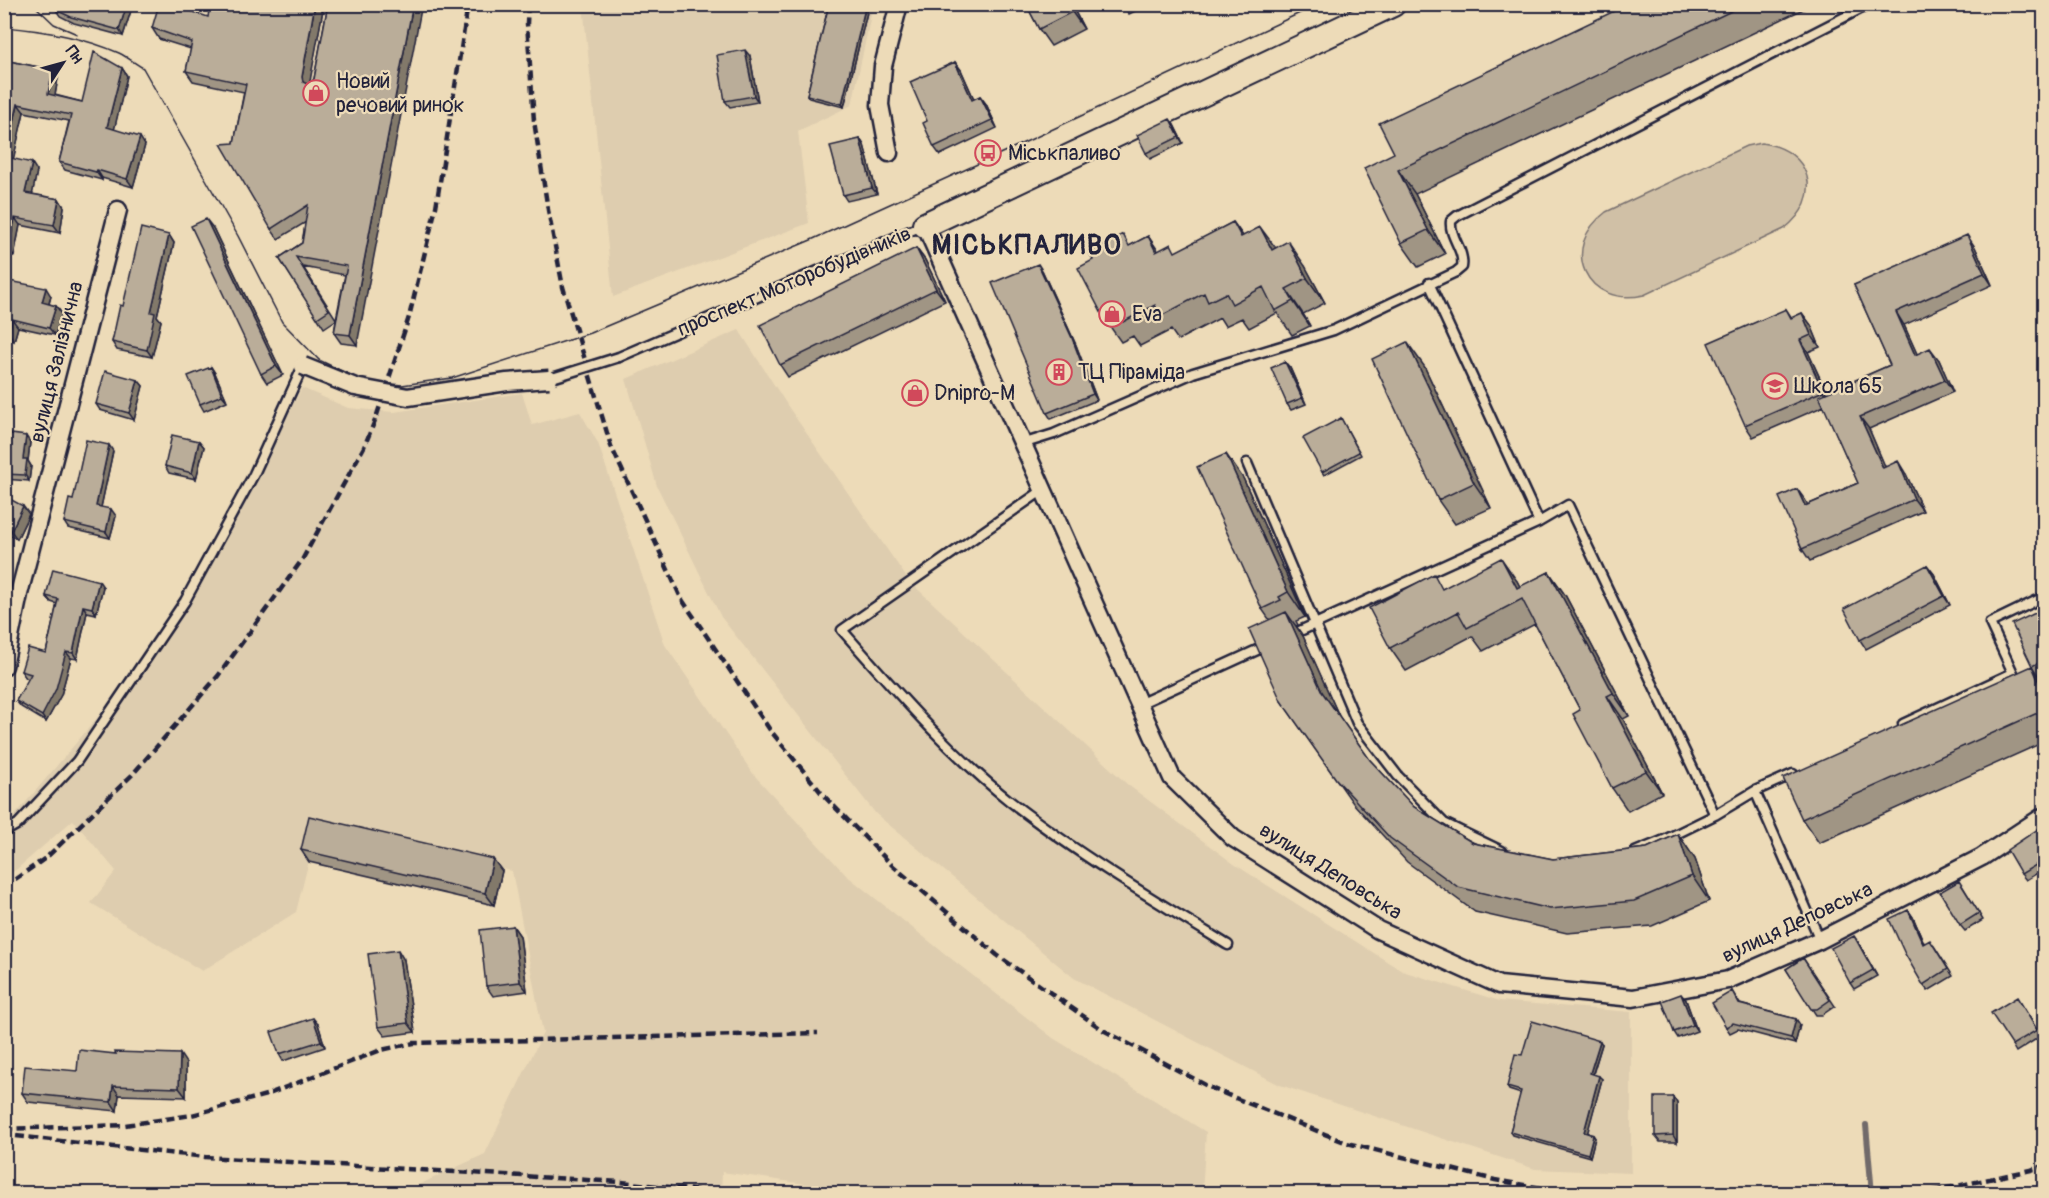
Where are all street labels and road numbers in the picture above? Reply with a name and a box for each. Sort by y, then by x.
street label: проспект Моторобудівників [673,220,915,343]
street label: вулиця Залізнична [23,279,90,446]
street label: вулиця Деповська [1254,817,1407,926]
street label: вулиця Деповська [1717,876,1877,969]

